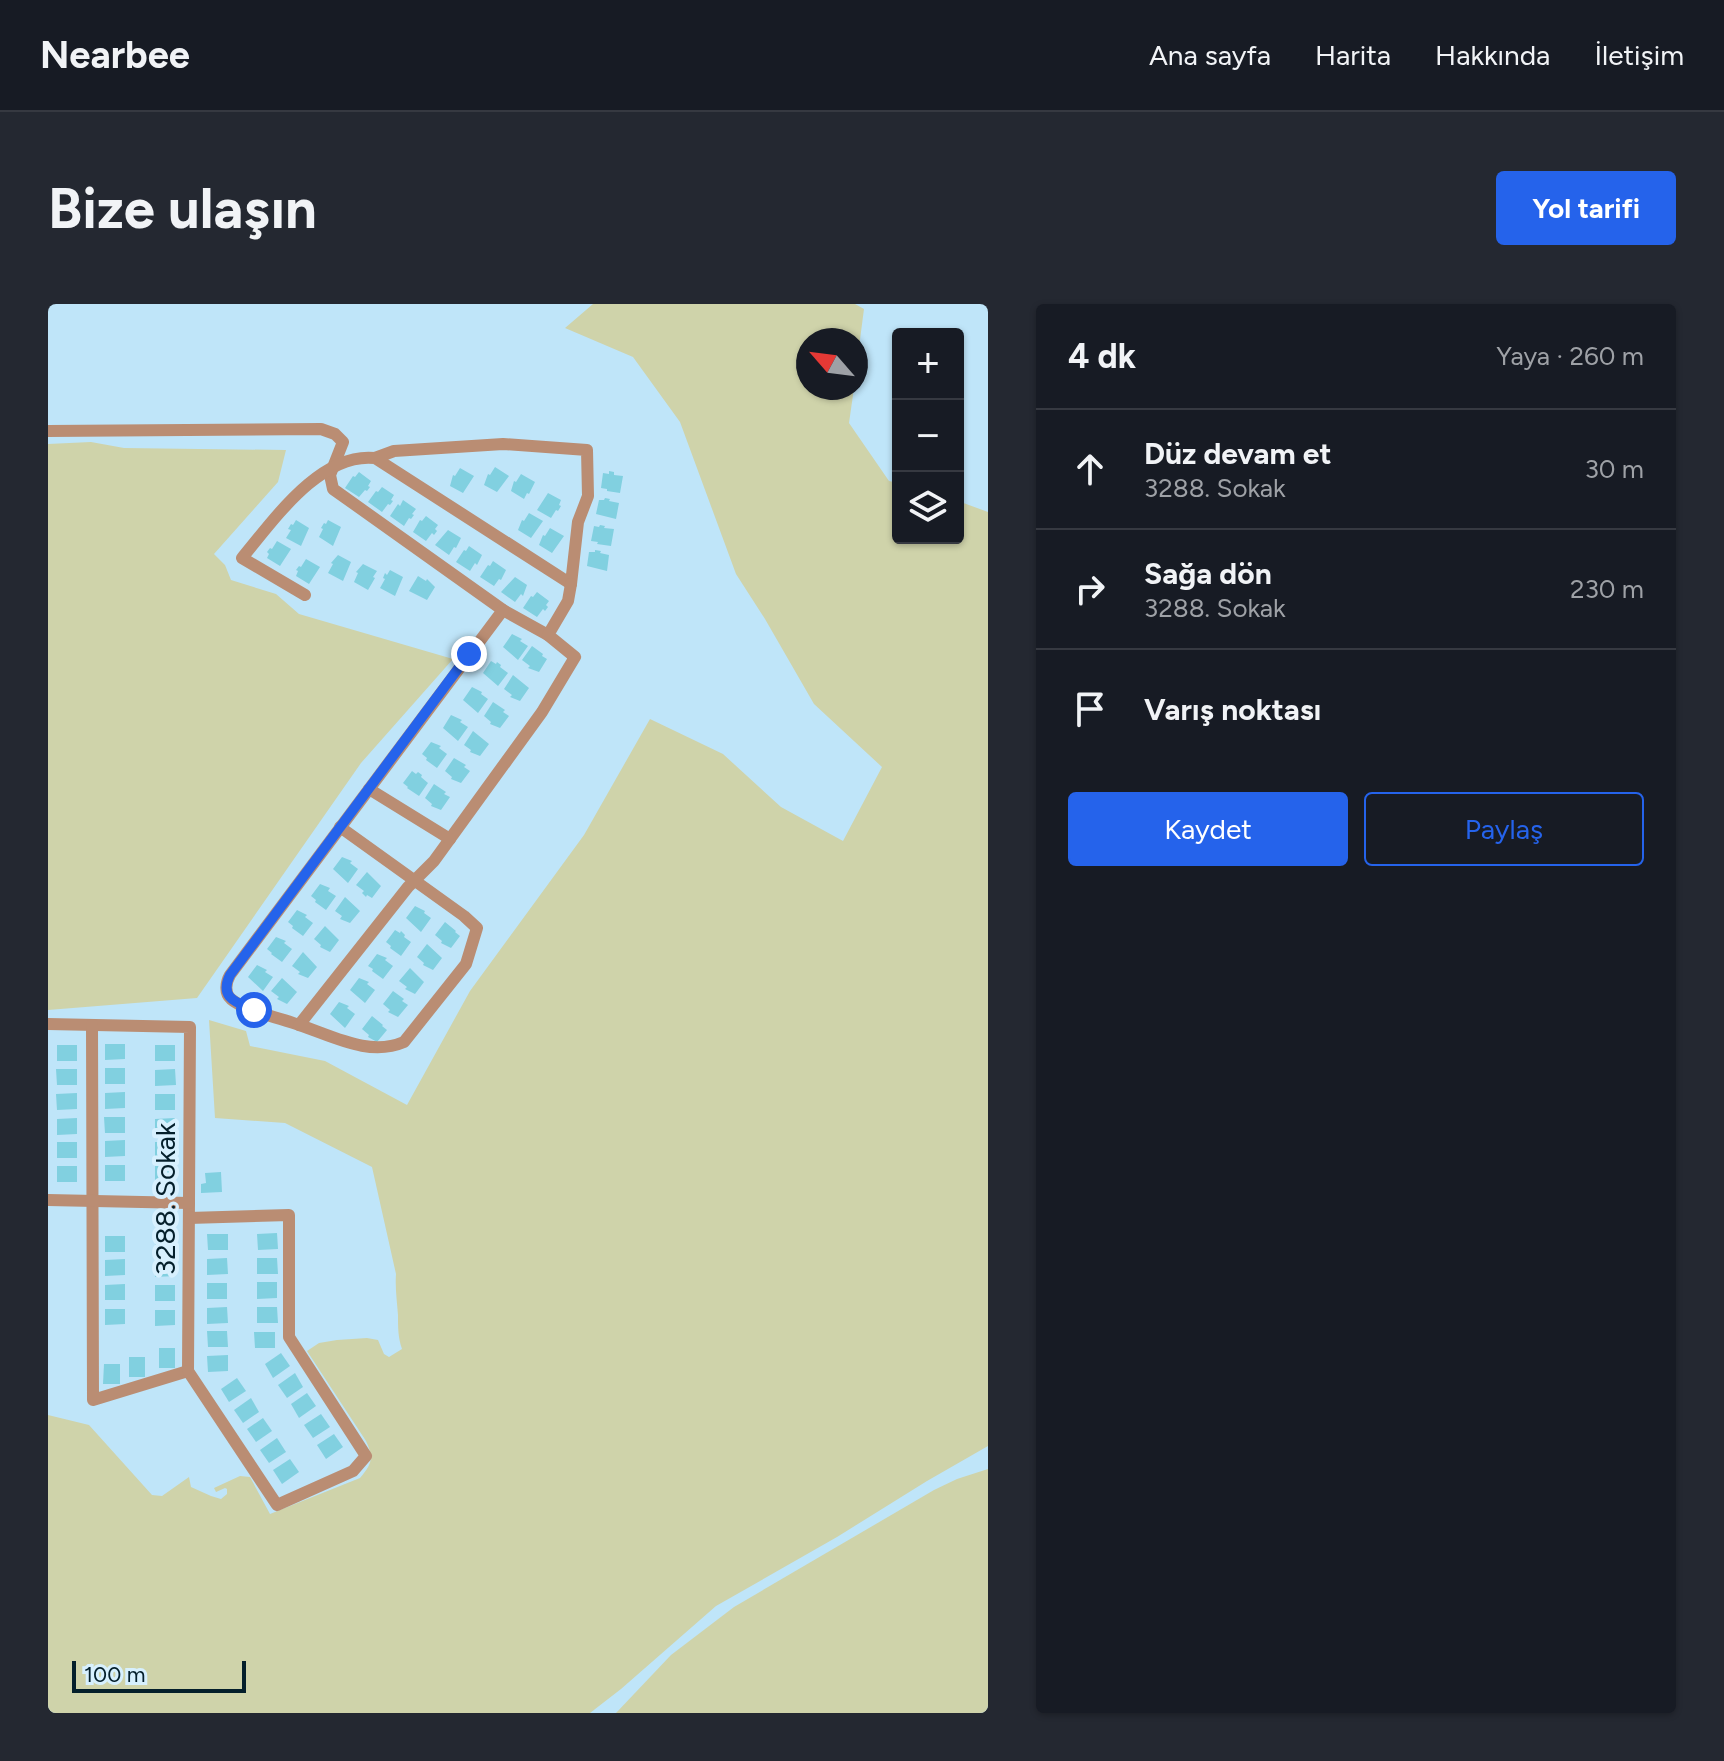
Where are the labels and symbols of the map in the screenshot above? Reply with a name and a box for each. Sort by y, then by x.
north arrow [796,328,868,400]
route end [451,636,487,672]
route start [236,992,272,1028]
street label: 3288. Sokak [148,1122,182,1275]
scale bar [72,1657,246,1693]

